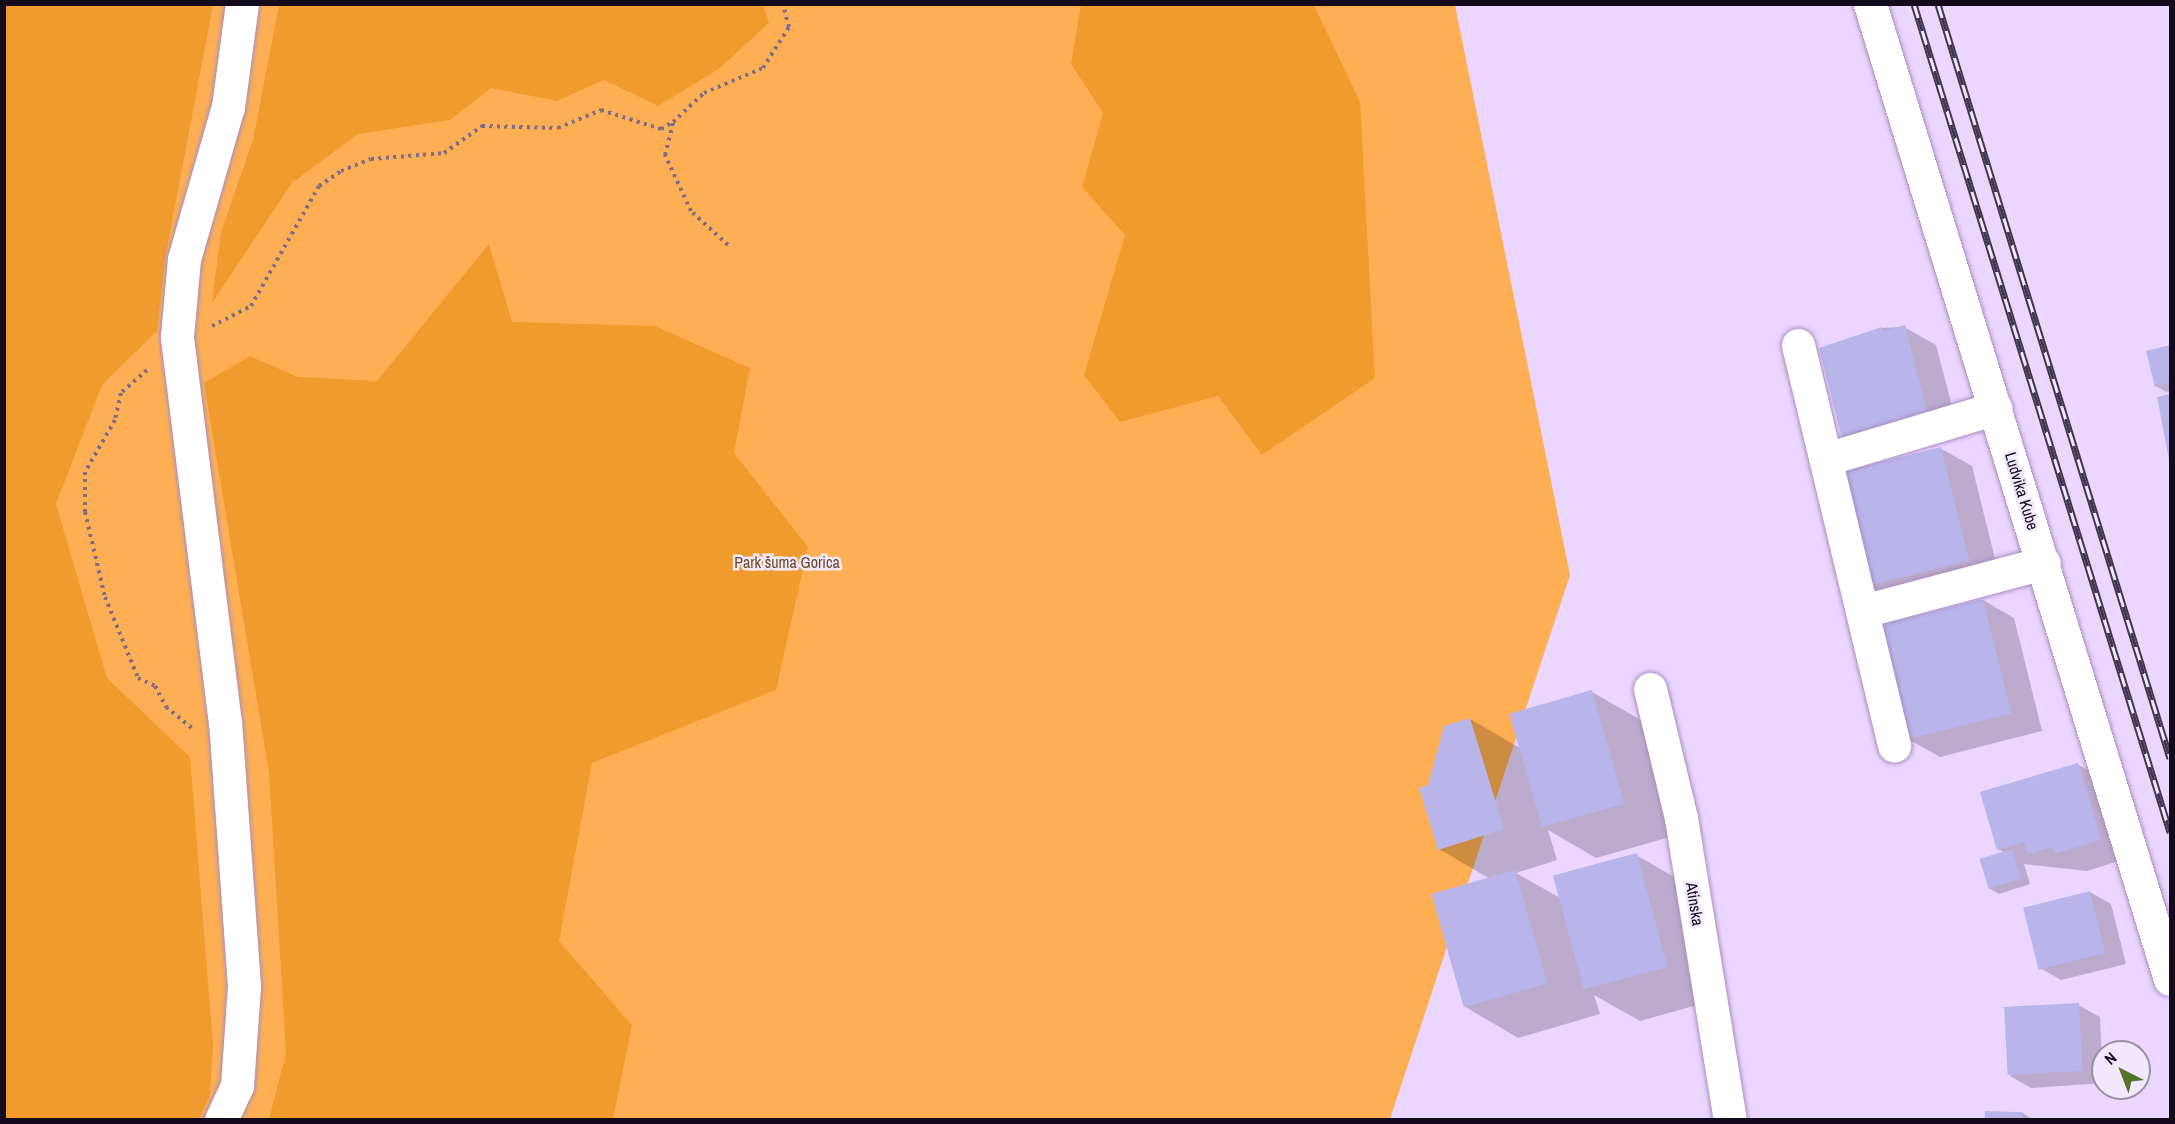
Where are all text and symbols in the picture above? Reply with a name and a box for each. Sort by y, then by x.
street label: Ludvika Kube [2001,450,2043,532]
park label: Park šuma Gorica [734,552,840,572]
street label: Atinska [1682,881,1708,927]
north arrow [2091,1040,2151,1100]
text: N [2099,1047,2121,1069]

